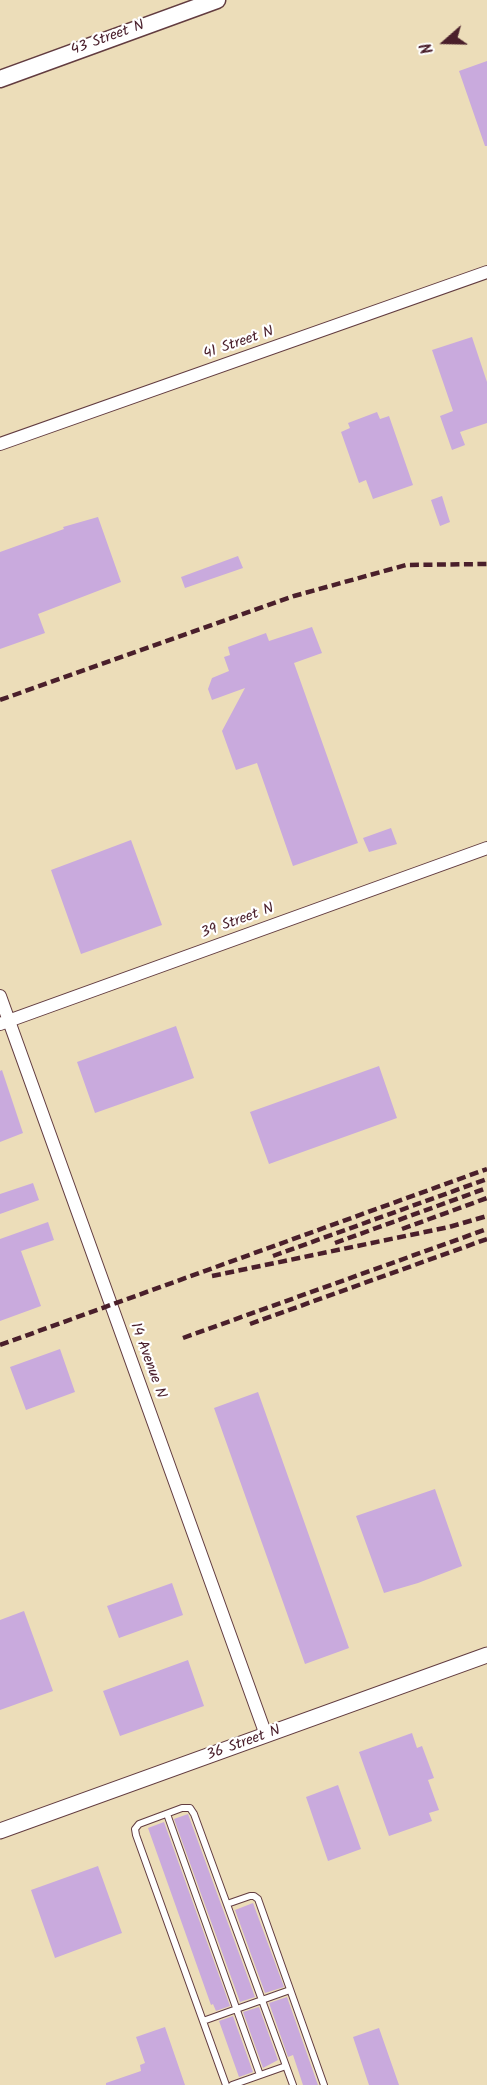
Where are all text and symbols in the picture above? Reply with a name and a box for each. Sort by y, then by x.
north arrow [415,12,475,72]
street label: 43 Street N [69,17,147,61]
text: N [414,39,441,57]
street label: 41 Street N [201,324,277,364]
street label: 39 Street N [199,901,277,943]
street label: 14 Avenue N [125,1321,169,1401]
street label: 36 Street N [205,1722,283,1766]

